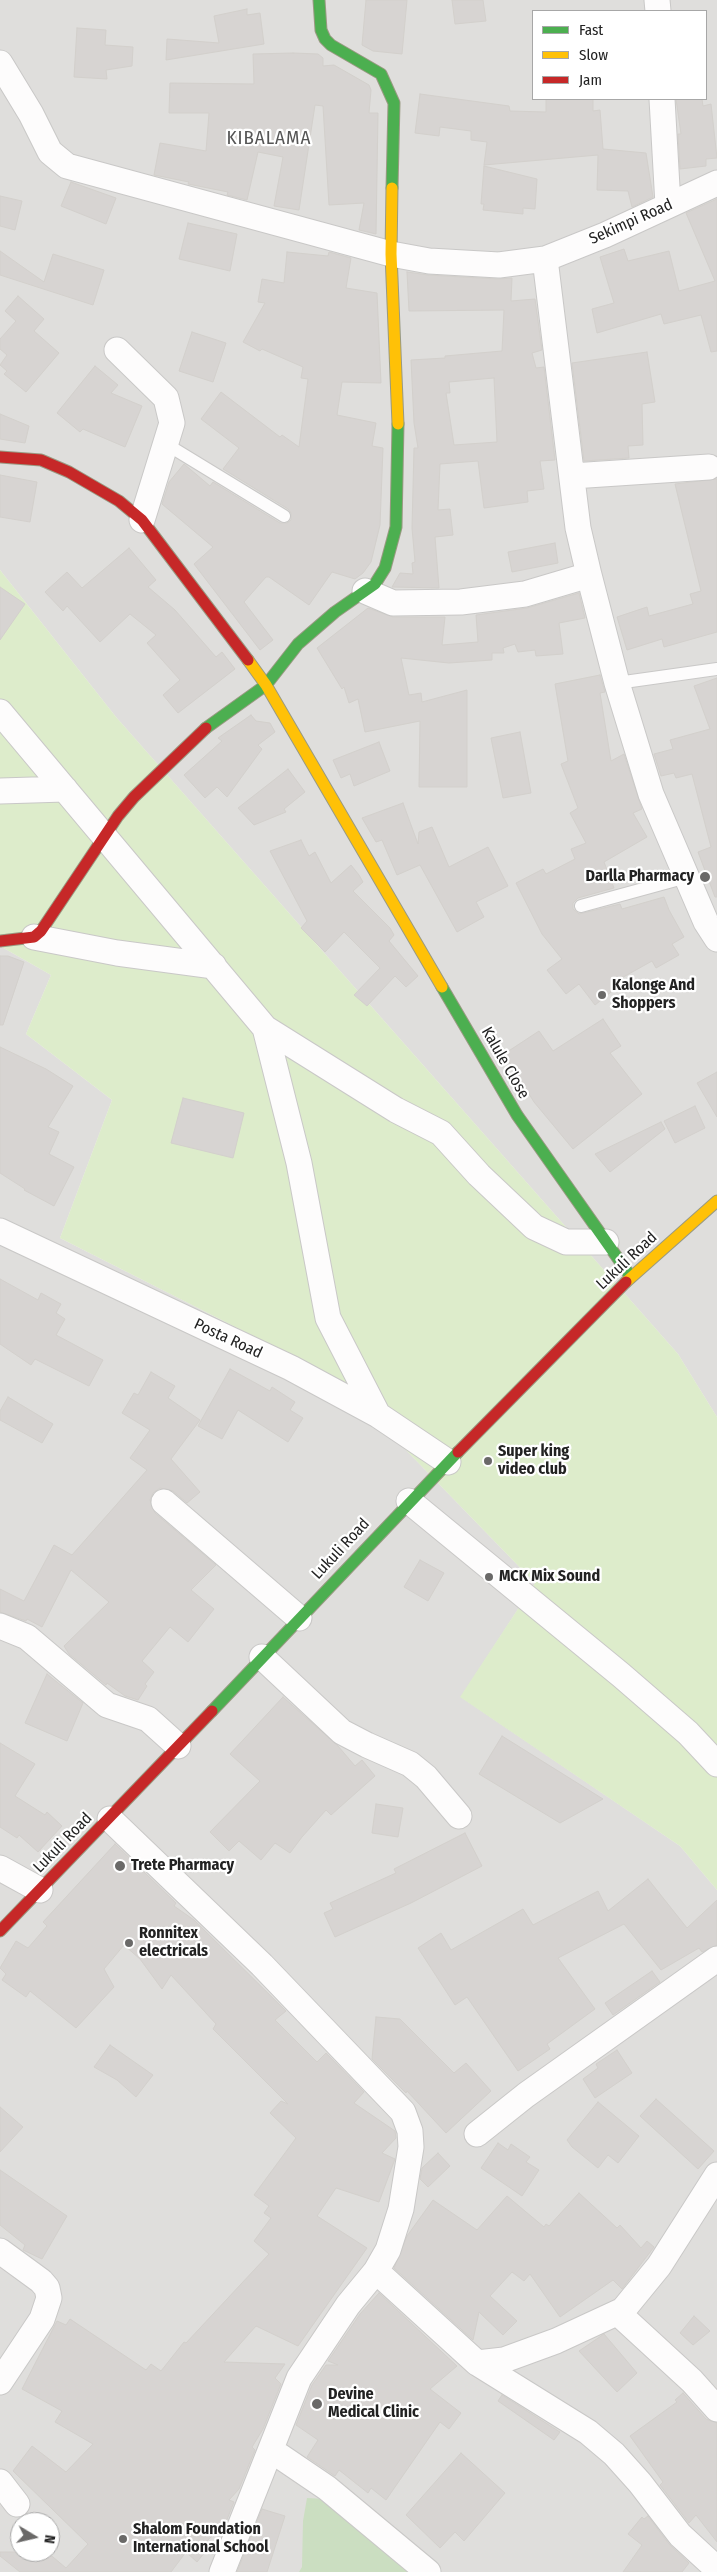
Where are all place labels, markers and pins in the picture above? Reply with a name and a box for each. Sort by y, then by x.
place label: Darlla Pharmacy [586,867,694,887]
marker: Darlla Pharmacy [698,870,712,884]
place label: Kalonge And Shoppers [612,976,695,1014]
marker: Kalonge And Shoppers [596,989,608,1001]
place label: Super king video club [498,1442,569,1480]
marker: Super king video club [482,1455,494,1467]
place label: MCK Mix Sound [499,1567,600,1587]
marker: MCK Mix Sound [483,1571,495,1583]
place label: Trete Pharmacy [131,1856,234,1876]
marker: Trete Pharmacy [113,1859,127,1873]
place label: Ronnitex electricals [139,1924,208,1962]
marker: Ronnitex electricals [123,1937,135,1949]
place label: Devine Medical Clinic [328,2385,419,2423]
marker: Devine Medical Clinic [310,2397,324,2411]
place label: Shalom Foundation International School [133,2520,269,2558]
marker: Shalom Foundation International School [117,2533,129,2545]

